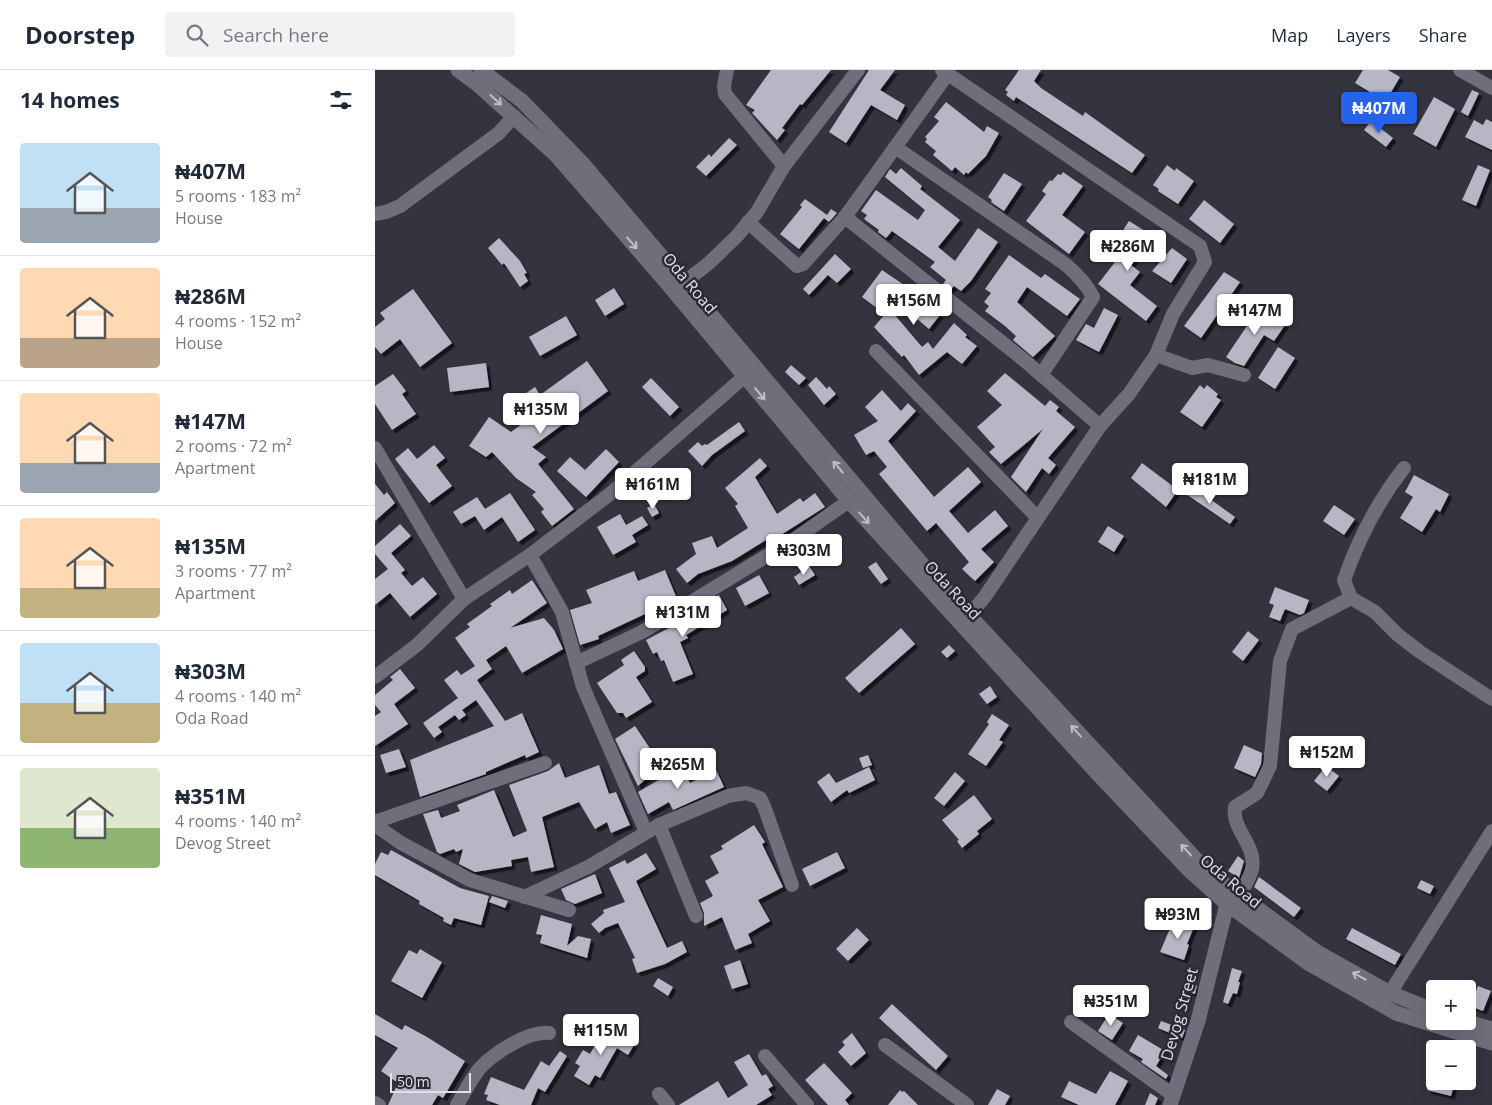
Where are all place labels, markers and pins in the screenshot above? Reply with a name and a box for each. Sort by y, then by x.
pin: ₦407M [1344,92,1414,134]
pin: ₦286M [1093,230,1163,272]
pin: ₦156M [879,284,949,326]
pin: ₦147M [1220,294,1290,336]
pin: ₦135M [506,392,576,435]
pin: ₦181M [1175,462,1245,505]
pin: ₦161M [618,468,688,510]
pin: ₦303M [769,534,839,576]
pin: ₦131M [648,596,718,638]
pin: ₦152M [1292,736,1362,778]
pin: ₦265M [643,748,713,790]
pin: ₦93M [1148,898,1208,940]
pin: ₦351M [1076,984,1146,1027]
pin: ₦115M [566,1014,636,1056]

